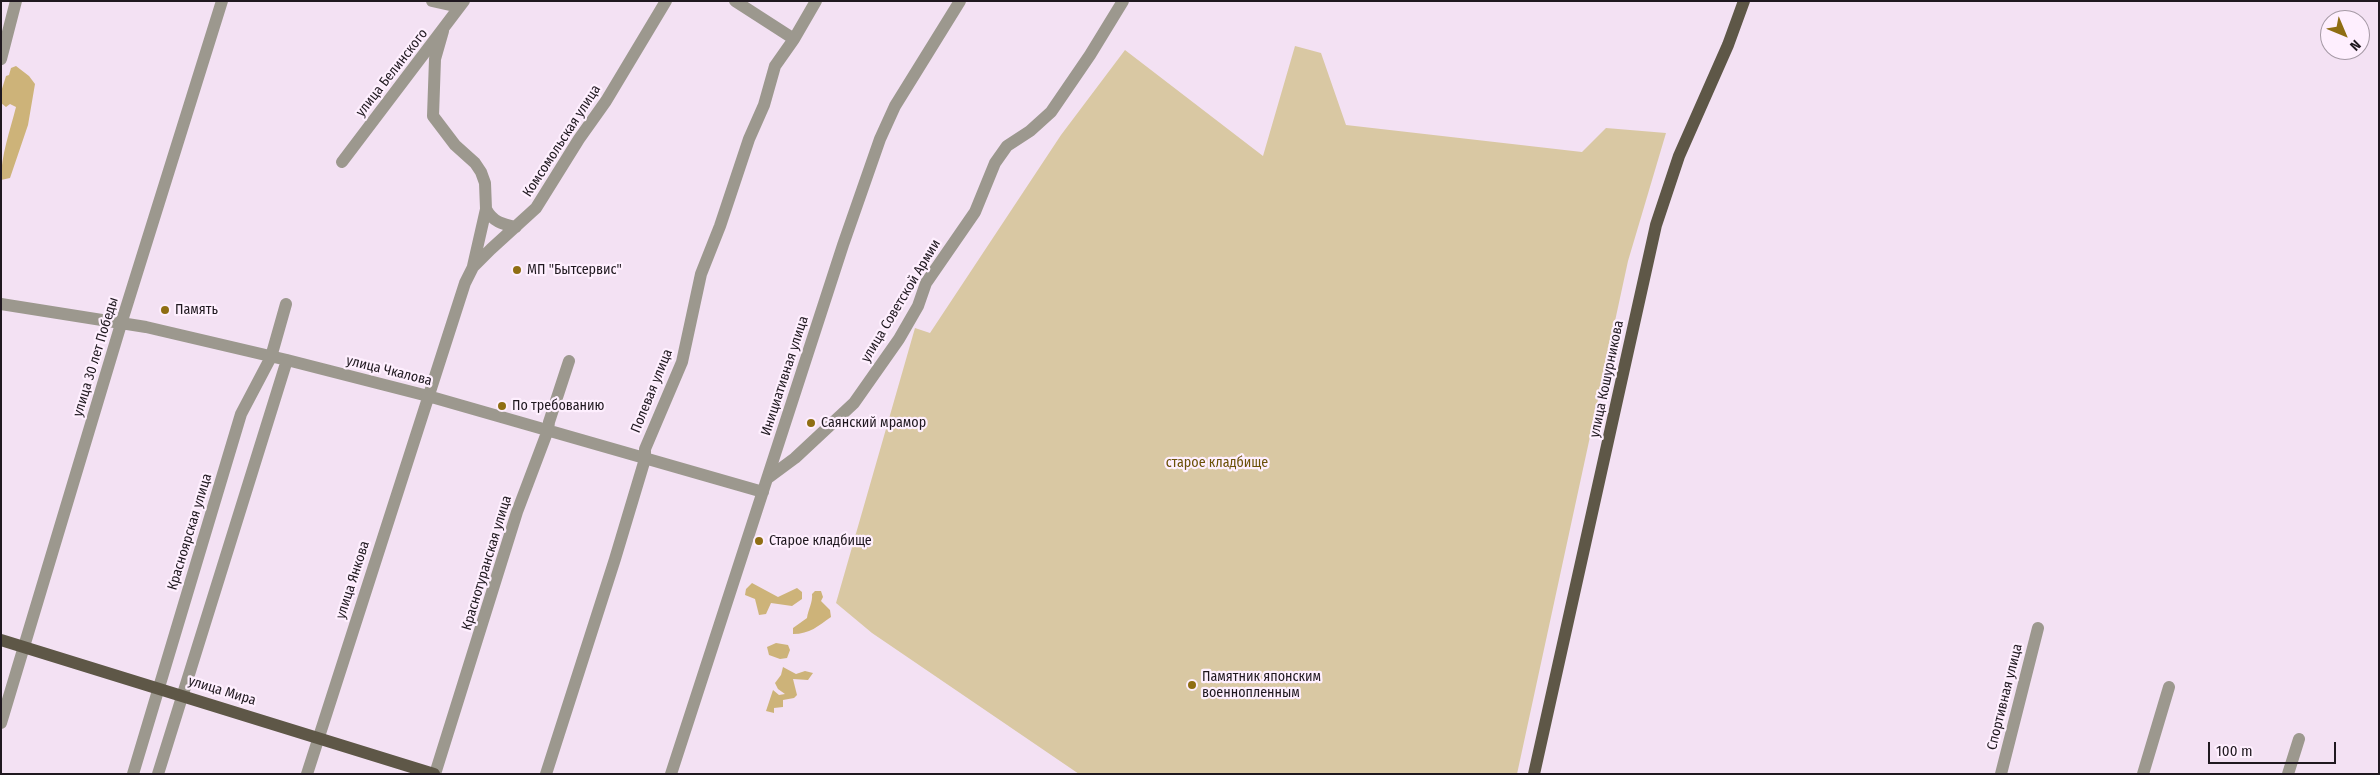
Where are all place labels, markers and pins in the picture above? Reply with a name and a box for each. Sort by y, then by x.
place label: МП "Бытсервис" [527,262,622,278]
marker: МП "Бытсервис" [511,264,523,276]
place label: Память [175,302,218,318]
marker: Память [159,304,171,316]
place label: По требованию [512,398,604,414]
marker: По требованию [496,400,508,412]
place label: Саянский мрамор [821,415,926,431]
marker: Саянский мрамор [805,417,817,429]
place label: Старое кладбище [769,533,872,549]
marker: Старое кладбище [753,535,765,547]
place label: Памятник японским военнопленным [1202,669,1321,702]
marker: Памятник японским военнопленным [1186,679,1198,691]

